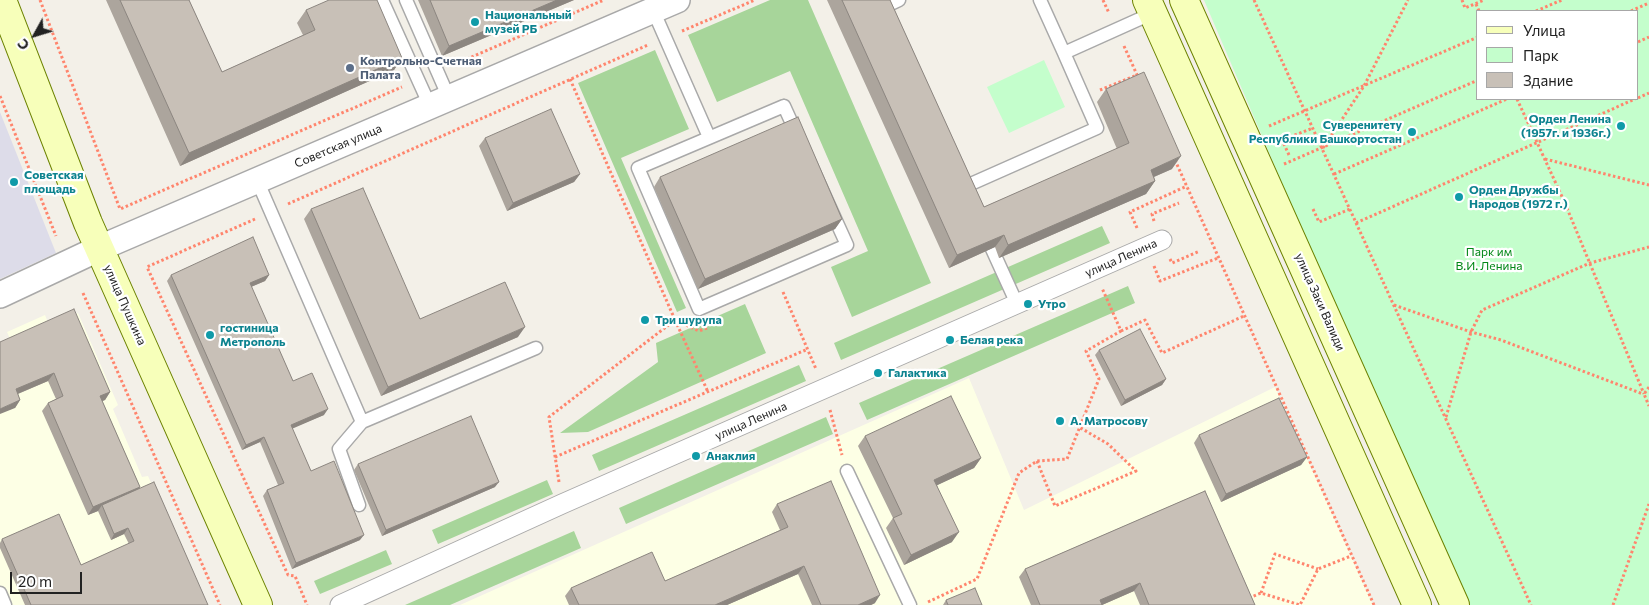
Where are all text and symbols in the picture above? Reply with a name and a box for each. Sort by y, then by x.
place label: Национальный музей РБ [485,8,572,36]
north arrow [10,10,60,60]
legend [1476,10,1639,100]
marker: Национальный музей РБ [469,16,481,28]
text: Улица [1523,21,1565,39]
text: С [13,36,33,54]
text: Парк [1523,46,1559,64]
place label: Контрольно-Счетная Палата [360,54,482,82]
marker: Контрольно-Счетная Палата [344,62,356,74]
text: Здание [1523,71,1573,89]
place label: Орден Ленина (1957г. и 1936г.) [1521,112,1611,140]
place label: Суверенитету Республики Башкортостан [1249,118,1402,146]
marker: Орден Ленина (1957г. и 1936г.) [1615,120,1627,132]
street label: Советская улица [292,121,384,171]
marker: Суверенитету Республики Башкортостан [1406,126,1418,138]
place label: Советская площадь [24,168,84,196]
marker: Советская площадь [8,176,20,188]
place label: Орден Дружбы Народов (1972 г.) [1469,183,1568,211]
marker: Орден Дружбы Народов (1972 г.) [1453,191,1465,203]
street label: улица Ленина [1083,236,1159,280]
park label: Парк им В.И. Ленина [1456,245,1522,273]
street label: улица Заки Валиди [1292,251,1348,353]
street label: улица Пушкина [101,263,149,347]
place label: Утро [1038,297,1066,311]
marker: Утро [1022,298,1034,310]
place label: Три шурупа [655,313,722,327]
marker: Три шурупа [639,314,651,326]
place label: гостиница Метрополь [220,321,285,349]
marker: гостиница Метрополь [204,329,216,341]
place label: Белая река [960,333,1023,347]
marker: Белая река [944,334,956,346]
place label: Галактика [888,366,946,380]
marker: Галактика [872,367,884,379]
street label: улица Ленина [713,399,789,443]
place label: А. Матросову [1070,414,1148,428]
marker: А. Матросову [1054,415,1066,427]
place label: Анаклия [706,449,755,463]
marker: Анаклия [690,450,702,462]
scale bar [12,562,85,594]
text: 20 m [18,572,52,590]

